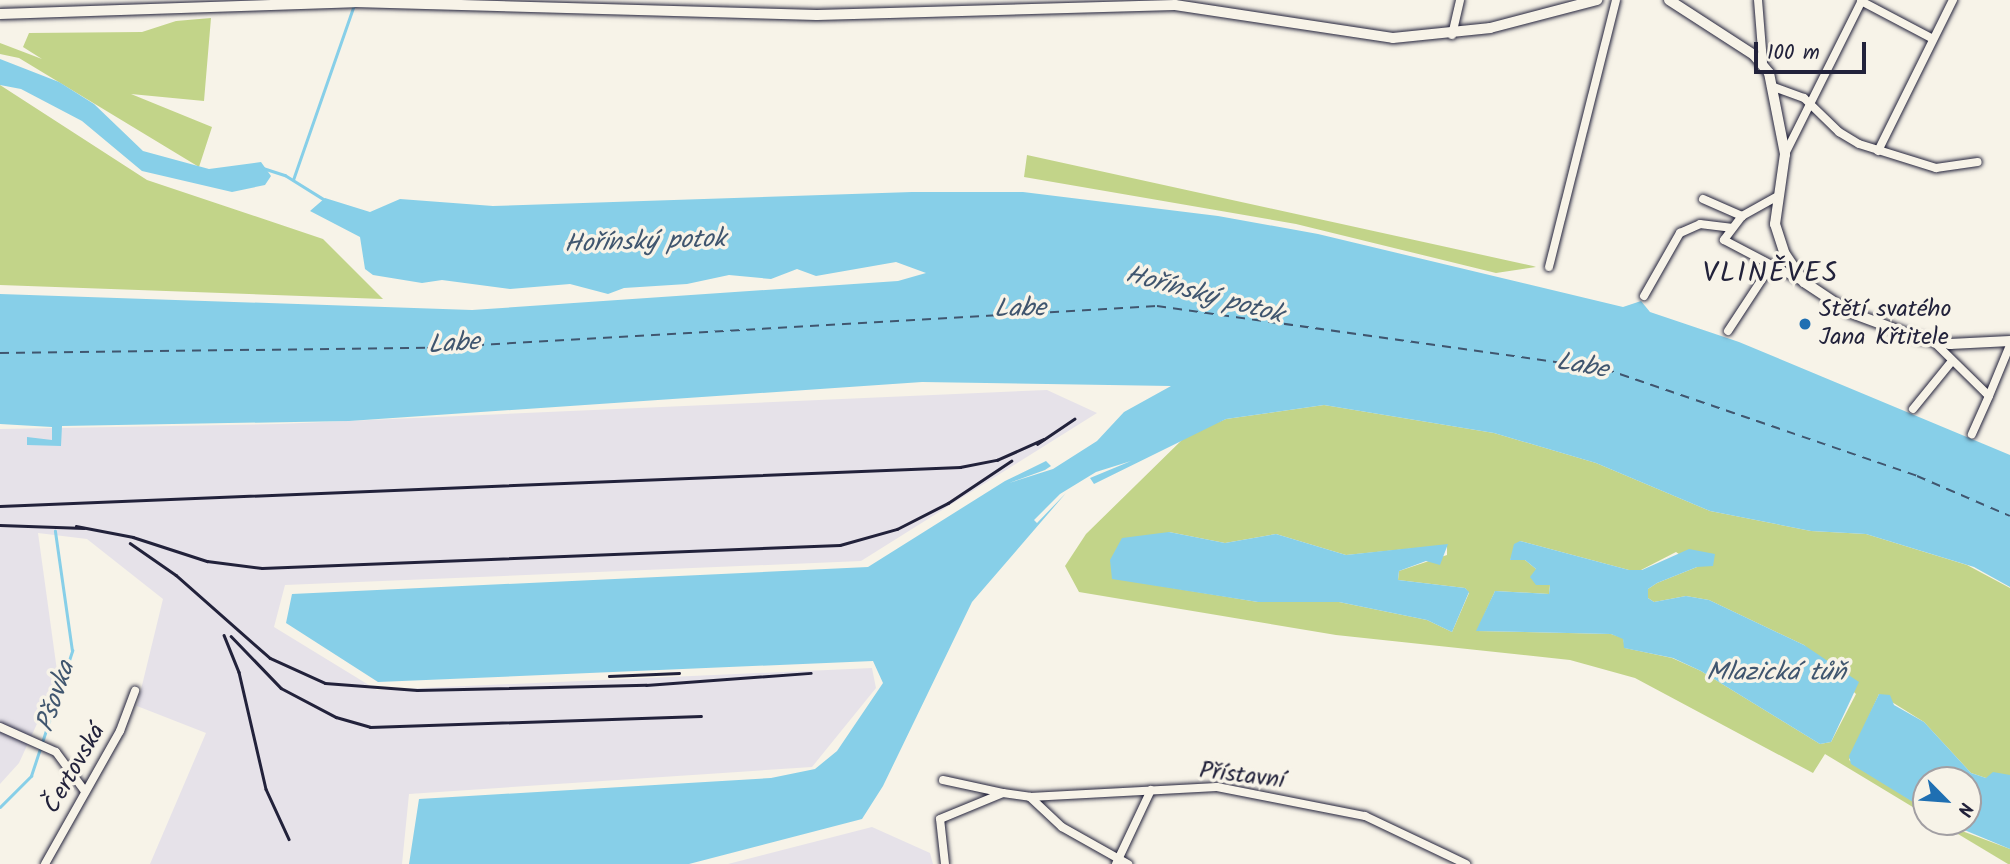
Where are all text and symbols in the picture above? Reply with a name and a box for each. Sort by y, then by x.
scale bar [1758,28,1870,72]
text: 100 m [1767,37,1820,70]
water label: Hořínský potok [564,225,726,261]
district label: VLINĚVES [1704,257,1838,291]
water label: Hořínský potok [1122,260,1286,332]
water label: Labe [994,294,1046,326]
place label: Stětí svatého Jana Křtitele [1819,296,1951,352]
marker: Stětí svatého Jana Křtitele [1797,316,1813,332]
water label: Labe [427,328,481,362]
water label: Labe [1554,347,1610,387]
water label: Pšovka [31,658,83,736]
water label: Mlazická tůň [1706,658,1846,690]
street label: Čertovská [38,719,112,819]
street label: Přístavní [1198,756,1286,796]
north arrow [1912,766,1982,836]
text: N [1948,797,1980,821]

